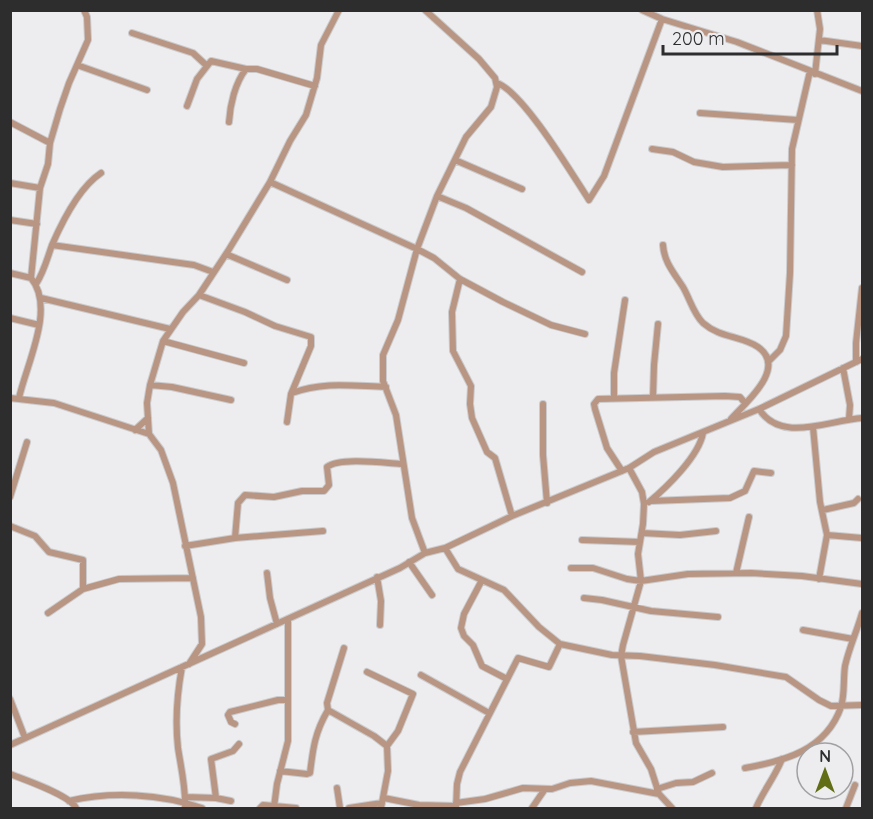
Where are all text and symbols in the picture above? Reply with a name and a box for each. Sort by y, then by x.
scale bar [663,18,837,56]
text: 200 m [672,27,725,50]
north arrow [795,741,855,801]
text: N [819,746,831,766]

